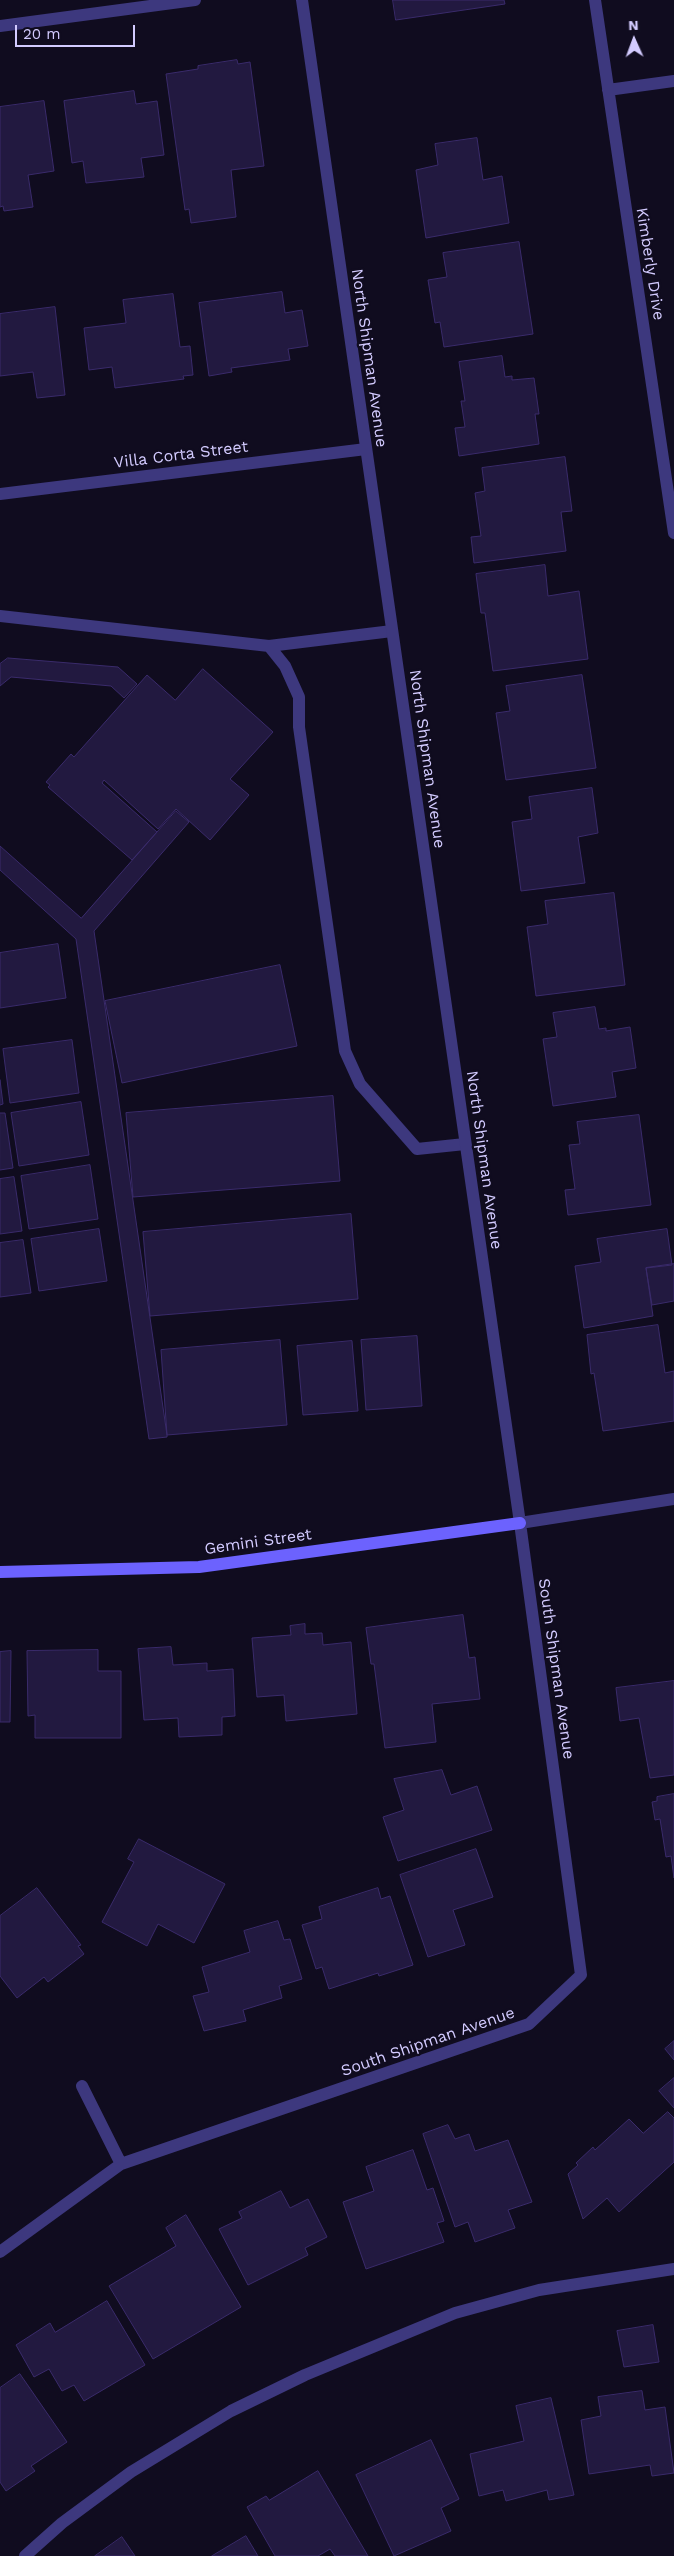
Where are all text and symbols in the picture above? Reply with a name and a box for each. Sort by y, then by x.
scale bar [18,15,138,47]
north arrow [609,15,659,65]
text: N [628,17,639,33]
text: 20 m [23,25,61,43]
street label: Kimberly Drive [632,206,668,322]
street label: North Shipman Avenue [347,268,391,448]
street label: Villa Corta Street [113,437,249,473]
street label: North Shipman Avenue [405,669,449,849]
street label: North Shipman Avenue [462,1070,506,1250]
street label: Gemini Street [203,1525,313,1559]
street label: South Shipman Avenue [534,1577,578,1761]
street label: South Shipman Avenue [339,2003,517,2081]

